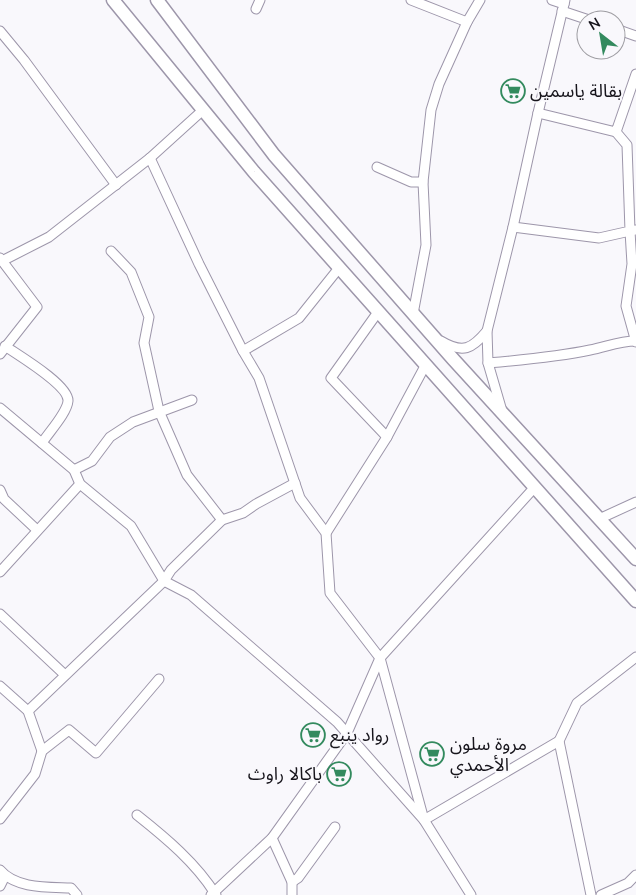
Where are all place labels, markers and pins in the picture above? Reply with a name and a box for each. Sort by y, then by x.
supermarket icon: بقالة ياسمين [500,78,526,104]
place label: بقالة ياسمين [530,79,622,103]
supermarket icon: رواد ينبع [300,722,326,748]
place label: رواد ينبع [330,723,389,749]
place label: مروة سلون الأحمدي [450,732,527,778]
supermarket icon: مروة سلون الأحمدي [419,741,445,767]
supermarket icon: باكالا راوث [326,761,352,787]
place label: باكالا راوث [248,762,322,786]

